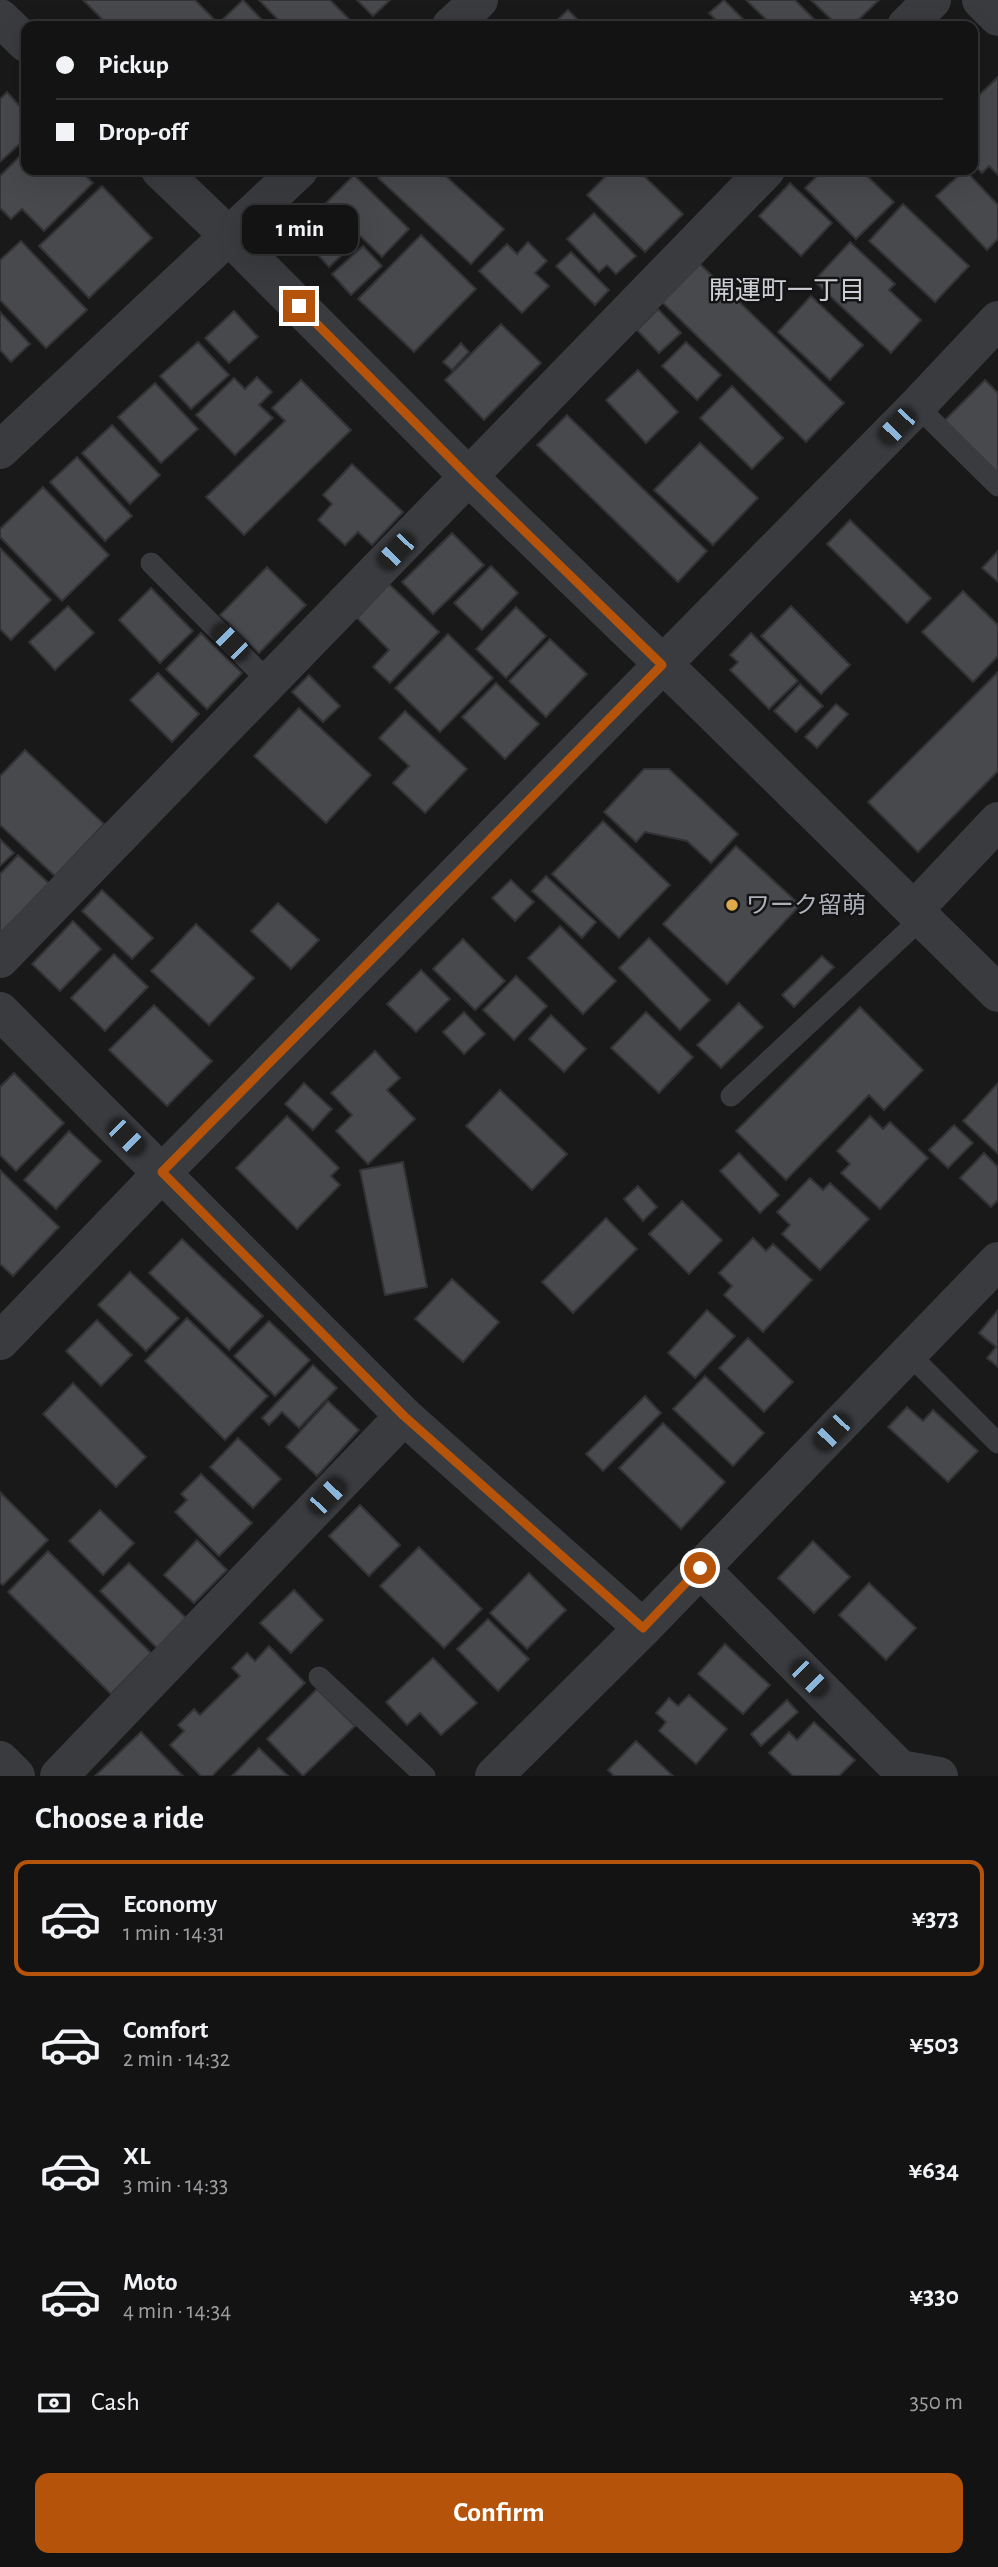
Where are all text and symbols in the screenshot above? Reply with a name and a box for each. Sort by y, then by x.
text: Pickup [98,52,169,78]
text: Drop-off [98,119,187,145]
callout: 1 min [241,204,357,254]
text: 1 min [276,218,324,241]
district label: 開運町一丁目 [709,277,865,304]
route end [283,290,315,322]
car [875,404,920,448]
car [374,529,419,573]
car [208,620,253,664]
place label: ワーク留萌 [746,892,866,918]
marker: ワーク留萌 [724,897,740,913]
car [104,1115,149,1159]
car [810,1410,855,1454]
car [305,1474,350,1518]
route start [684,1552,716,1584]
car [787,1656,832,1700]
text: Choose a ride [35,1802,204,1834]
icon: car [39,1887,102,1950]
text: Economy [123,1891,217,1917]
text: ¥373 [912,1905,959,1931]
text: 1 min · 14:31 [123,1922,225,1945]
icon: car [39,2013,102,2076]
text: Comfort [123,2017,208,2043]
text: ¥503 [909,2031,959,2057]
text: 2 min · 14:32 [123,2048,230,2071]
icon: car [39,2139,102,2202]
text: XL [123,2143,150,2169]
text: ¥634 [908,2157,959,2183]
text: 3 min · 14:33 [123,2174,228,2197]
icon: car [39,2265,102,2328]
text: Moto [123,2269,178,2295]
text: ¥330 [909,2283,959,2309]
text: 4 min · 14:34 [123,2300,231,2323]
icon: cash [35,2384,73,2422]
text: Cash [91,2389,140,2415]
text: 350 m [910,2391,963,2414]
button: Confirm [35,2473,963,2553]

